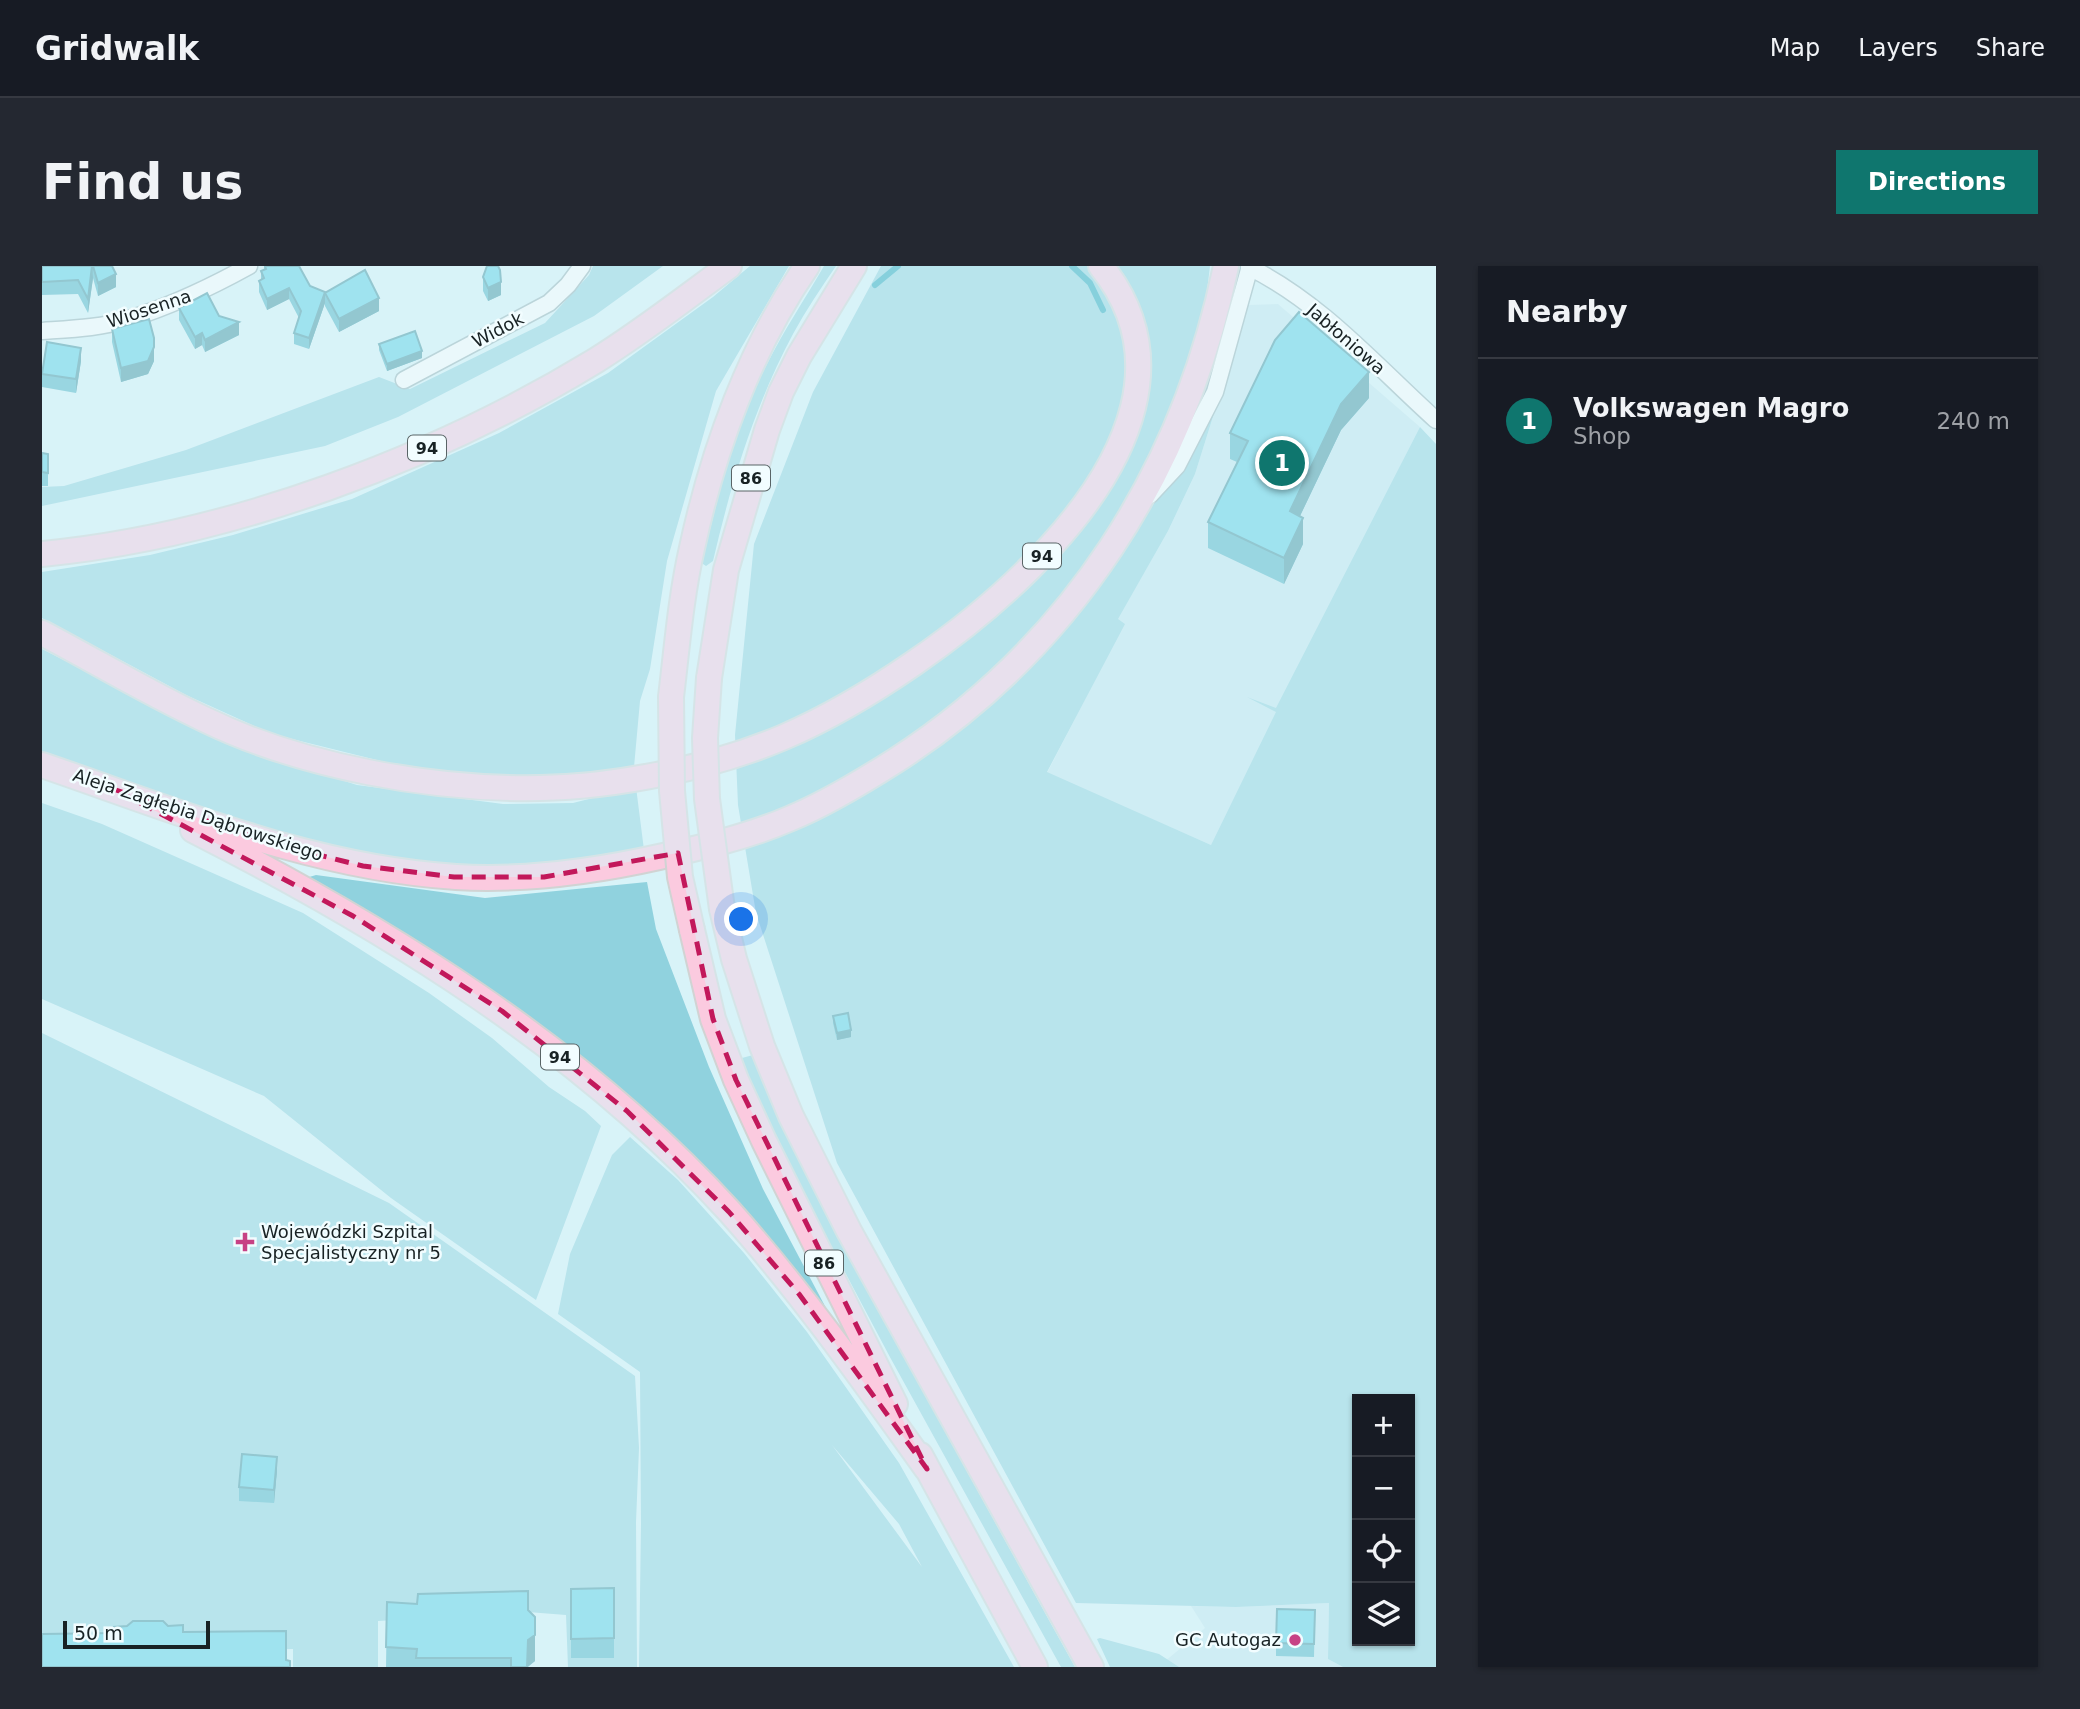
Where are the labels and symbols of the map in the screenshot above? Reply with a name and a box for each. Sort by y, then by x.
street label: Wiosenna [104,285,194,332]
street label: Jabłoniowa [1302,298,1390,378]
street label: Widok [468,307,528,352]
road number: 94 [408,436,446,460]
pin: 1 [1259,437,1305,489]
road number: 86 [732,466,770,490]
road number: 94 [1023,544,1061,568]
street label: Aleja Zagłębia Dąbrowskiego [70,764,326,865]
your location [724,902,758,936]
road number: 94 [541,1044,579,1070]
place label: Wojewódzki Szpital Specjalistyczny nr 5 [261,1221,441,1263]
marker: Wojewódzki Szpital Specjalistyczny nr 5 [235,1232,255,1252]
road number: 86 [805,1250,843,1275]
scale bar [63,1618,210,1650]
place label: GC Autogaz [1175,1629,1281,1650]
marker: GC Autogaz [1287,1632,1303,1648]

